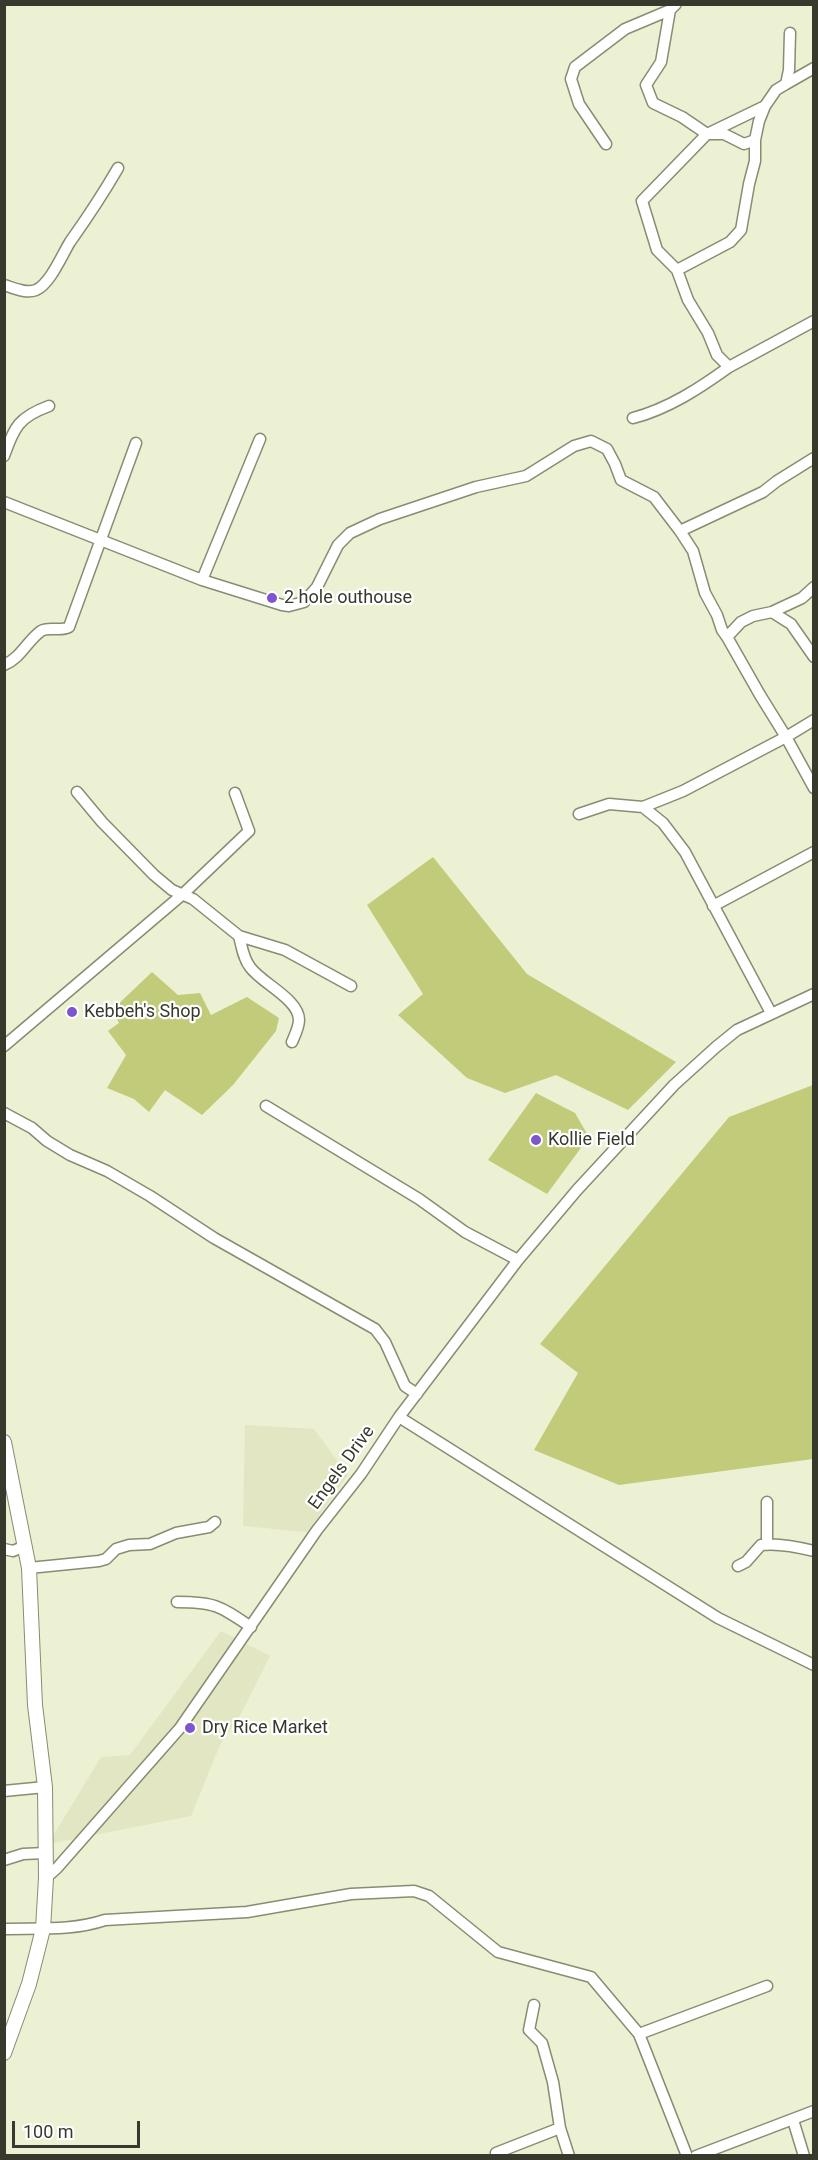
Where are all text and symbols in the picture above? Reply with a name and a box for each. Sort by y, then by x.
place label: 2 hole outhouse [284,587,412,609]
marker: 2 hole outhouse [265,591,279,605]
place label: Kebbeh's Shop [84,1001,201,1023]
marker: Kebbeh's Shop [65,1005,79,1019]
place label: Kollie Field [548,1129,635,1151]
marker: Kollie Field [529,1133,543,1147]
street label: Engels Drive [304,1422,380,1514]
place label: Dry Rice Market [202,1717,328,1739]
marker: Dry Rice Market [183,1721,197,1735]
scale bar [15,2109,142,2147]
text: 100 m [23,2121,74,2142]

